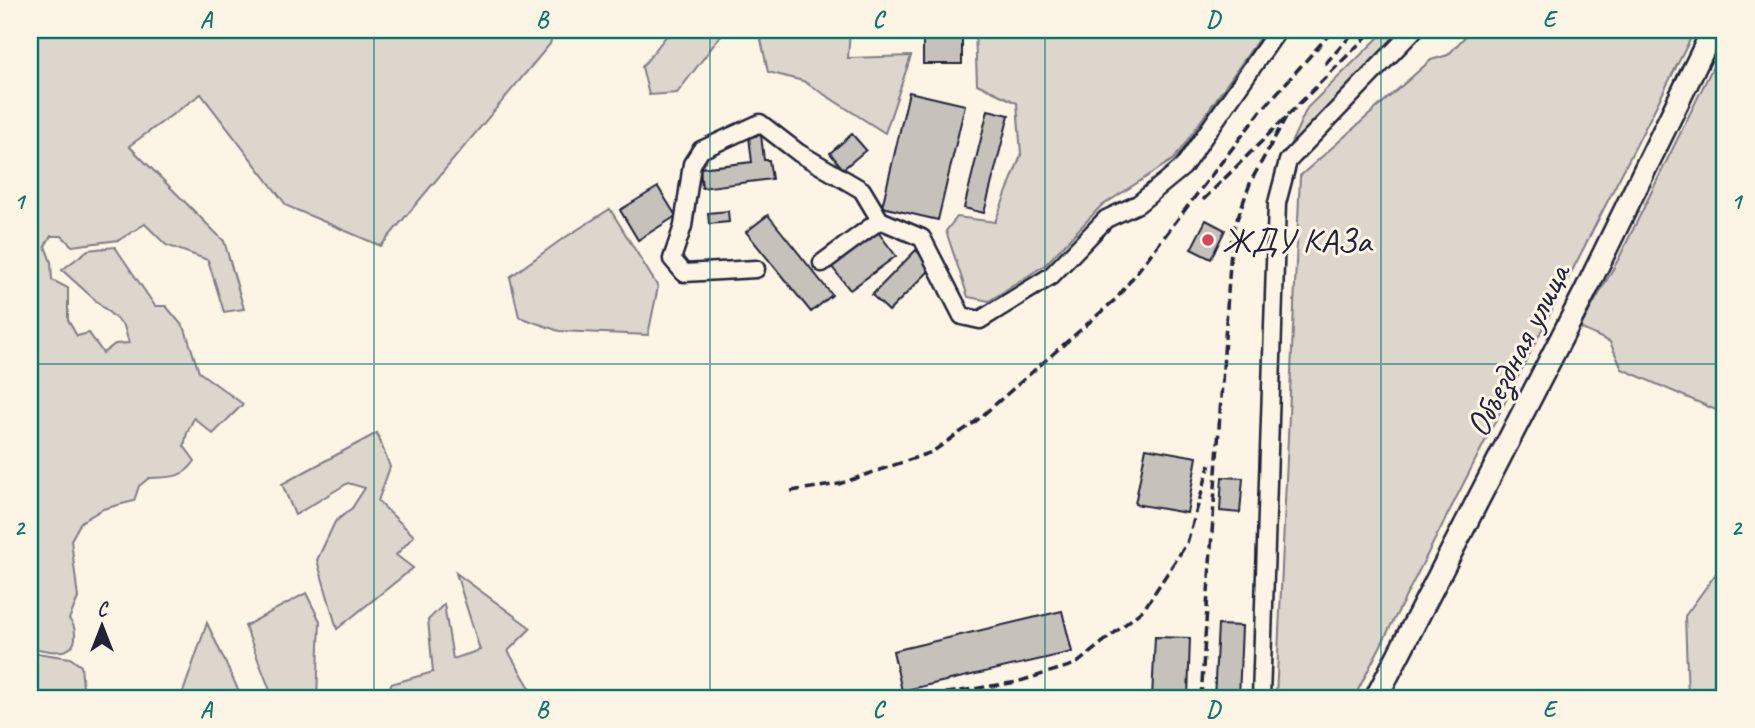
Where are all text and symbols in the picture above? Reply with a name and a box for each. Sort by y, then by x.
text: A [200,5,214,34]
text: B [536,5,550,34]
text: C [873,5,887,34]
text: D [1206,5,1222,34]
text: E [1543,5,1559,34]
text: 1 [14,187,27,216]
text: 1 [1731,187,1744,216]
place label: ЖДУ КАЗа [1222,218,1374,263]
marker: ЖДУ КАЗа [1200,232,1216,248]
street label: Объездная улица [1455,254,1581,444]
text: 2 [14,513,27,542]
text: 2 [1731,513,1744,542]
north arrow [66,592,136,662]
text: С [97,598,109,622]
text: A [200,695,214,724]
text: B [536,695,550,724]
text: C [873,695,887,724]
text: D [1206,695,1222,724]
text: E [1543,695,1559,724]

